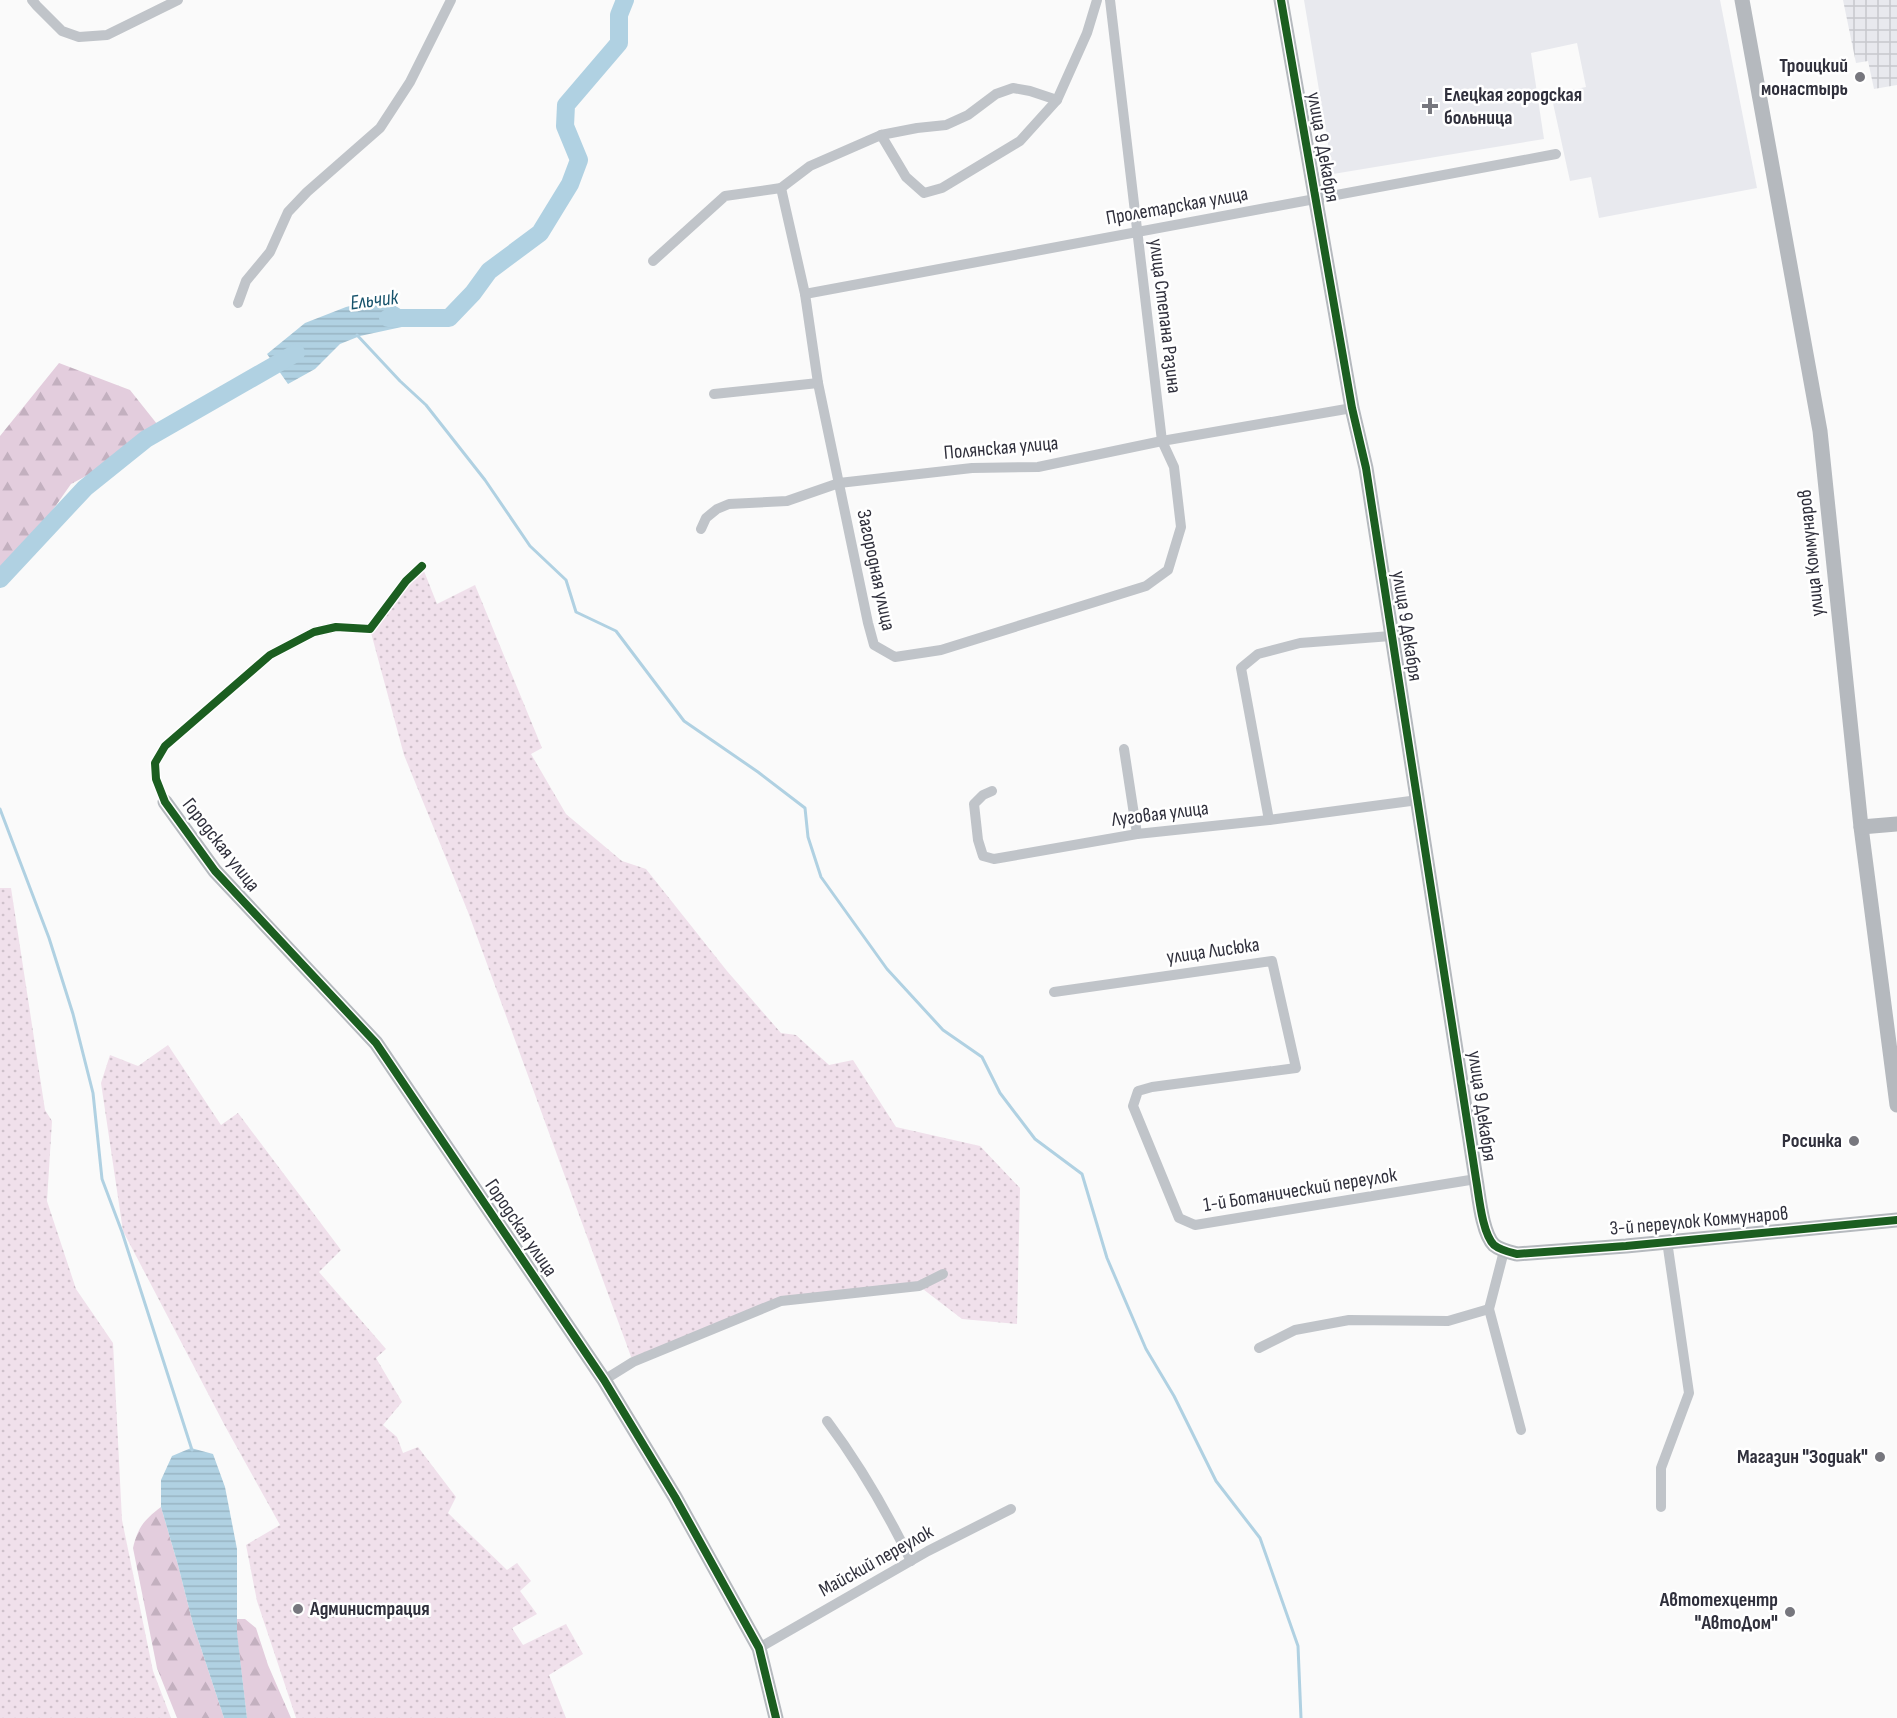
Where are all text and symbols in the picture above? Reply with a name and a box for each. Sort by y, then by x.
place label: Троицкий монастырь [1761,54,1848,101]
marker: Троицкий монастырь [1853,70,1867,84]
place label: Елецкая городская больница [1444,83,1582,130]
street label: улица 9 Декабря [1302,90,1344,204]
marker: Елецкая городская больница [1421,97,1439,115]
street label: Пролетарская улица [1104,182,1250,230]
street label: улица Степана Разина [1144,237,1186,395]
water label: Ельчик [349,285,401,315]
street label: Полянская улица [943,431,1059,465]
street label: улица Коммунаров [1792,488,1830,618]
street label: Загородная улица [851,507,901,633]
street label: улица 9 Декабря [1386,569,1428,683]
street label: Городская улица [177,793,265,897]
street label: Луговая улица [1109,796,1210,832]
street label: улица Лисюка [1165,933,1261,969]
street label: улица 9 Декабря [1462,1049,1502,1163]
place label: Росинка [1782,1129,1842,1153]
marker: Росинка [1847,1134,1861,1148]
street label: 1-й Ботанический переулок [1202,1163,1399,1217]
street label: Городская улица [480,1175,562,1281]
street label: 3-й переулок Коммунаров [1609,1201,1789,1241]
place label: Магазин "Зодиак" [1737,1445,1868,1469]
marker: Магазин "Зодиак" [1873,1450,1887,1464]
street label: Майский переулок [815,1520,938,1602]
place label: Автотехцентр "АвтоДом" [1659,1588,1778,1635]
place label: Администрация [309,1597,430,1621]
marker: Администрация [291,1602,305,1616]
marker: Автотехцентр "АвтоДом" [1783,1605,1797,1619]

